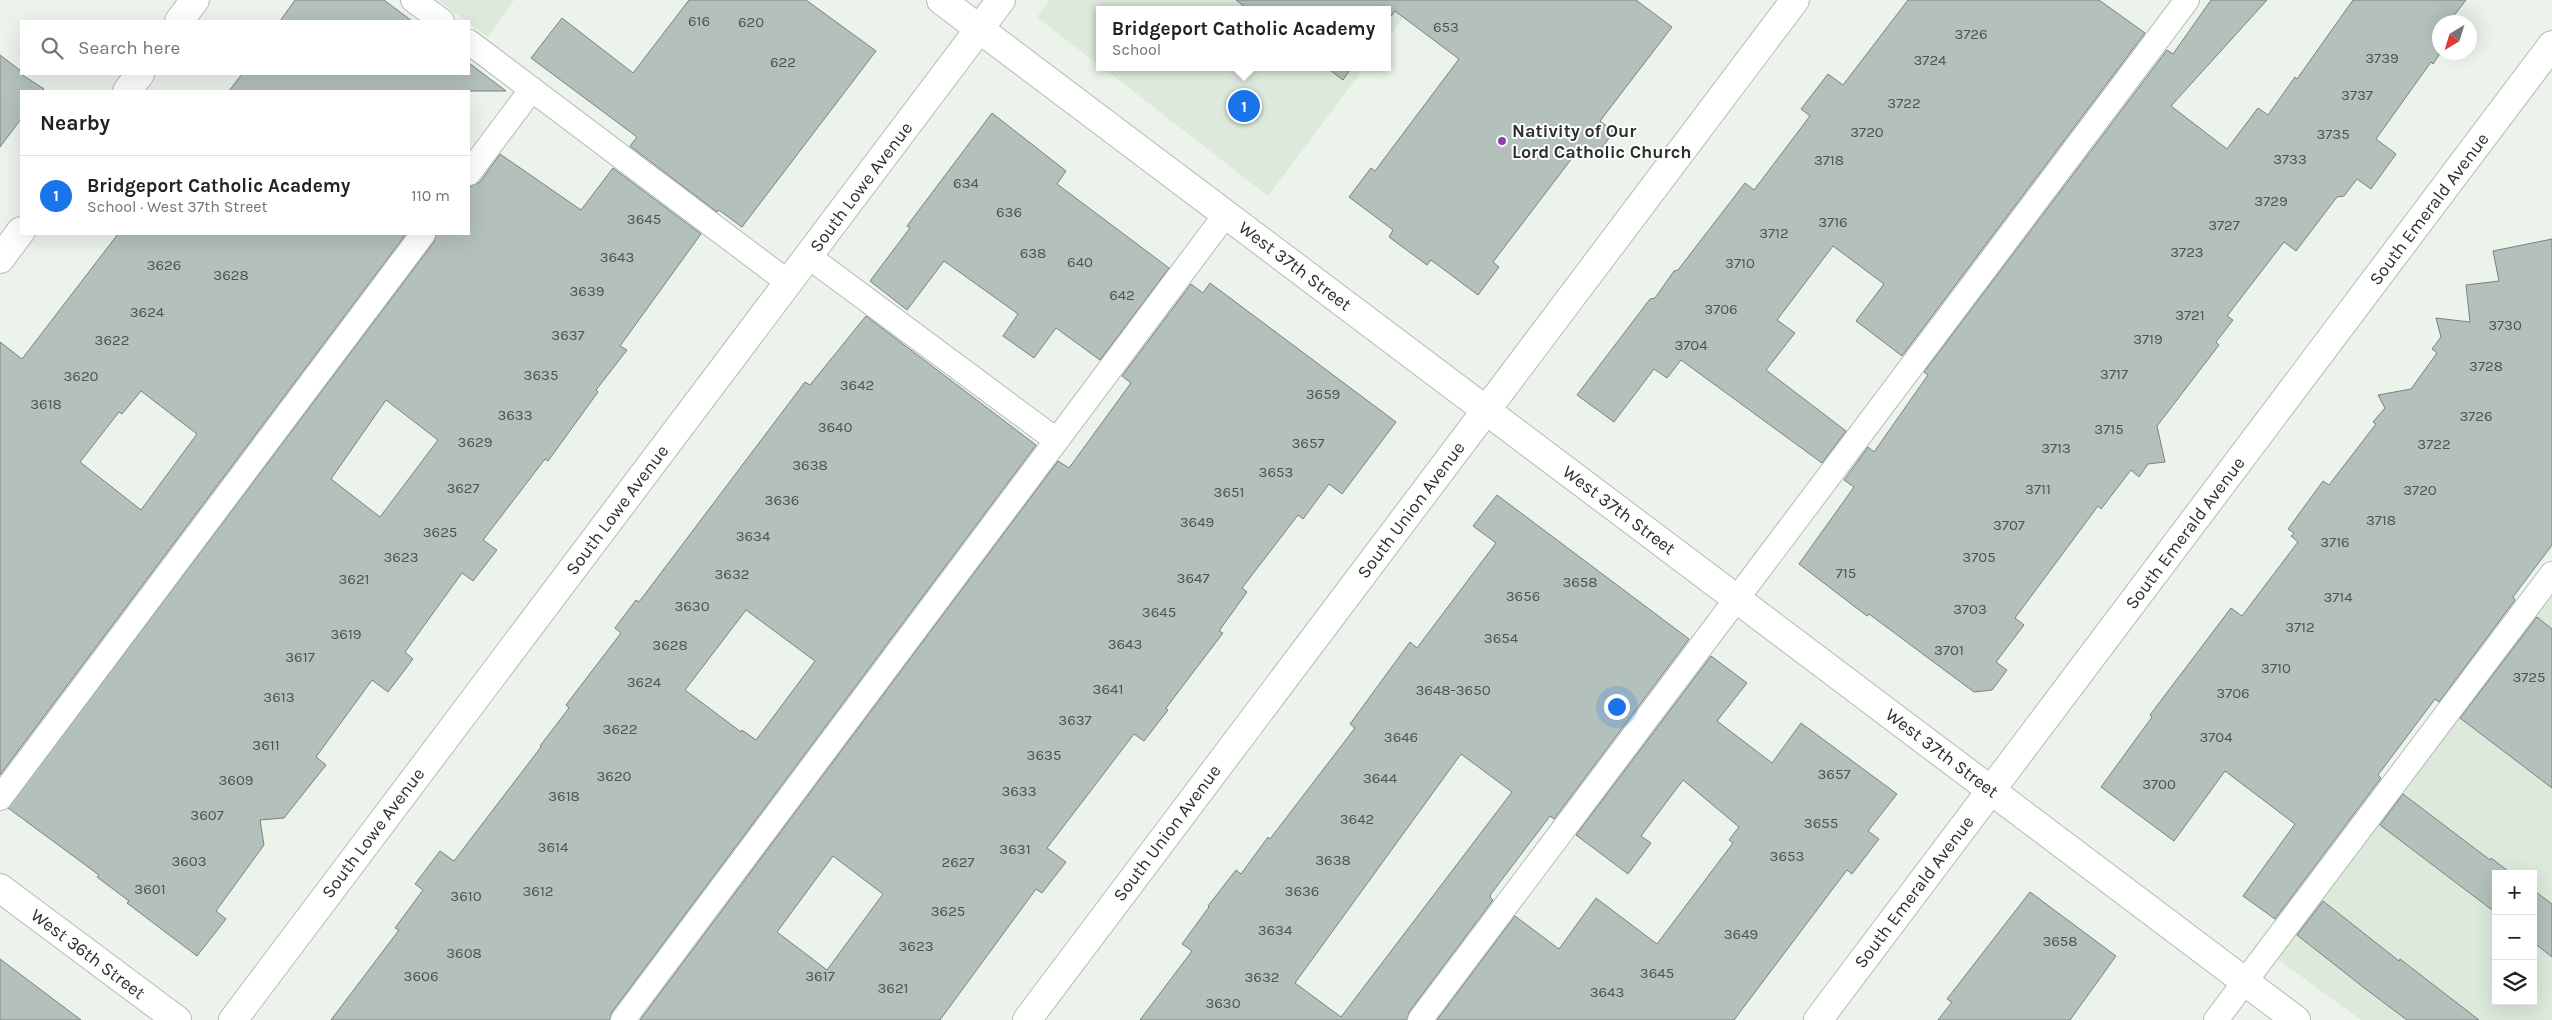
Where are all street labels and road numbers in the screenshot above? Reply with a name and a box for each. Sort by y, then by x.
street label: South Lowe Avenue [805,117,917,257]
street label: South Emerald Avenue [2364,128,2494,290]
street label: West 37th Street [1234,216,1356,316]
street label: South Union Avenue [1352,437,1470,583]
street label: South Lowe Avenue [561,440,673,580]
street label: South Emerald Avenue [2120,452,2250,614]
street label: West 37th Street [1558,460,1680,560]
street label: West 37th Street [1881,703,2003,803]
street label: South Union Avenue [1108,760,1226,906]
street label: South Lowe Avenue [317,763,429,903]
street label: South Emerald Avenue [1849,811,1979,973]
street label: West 36th Street [26,904,150,1004]

